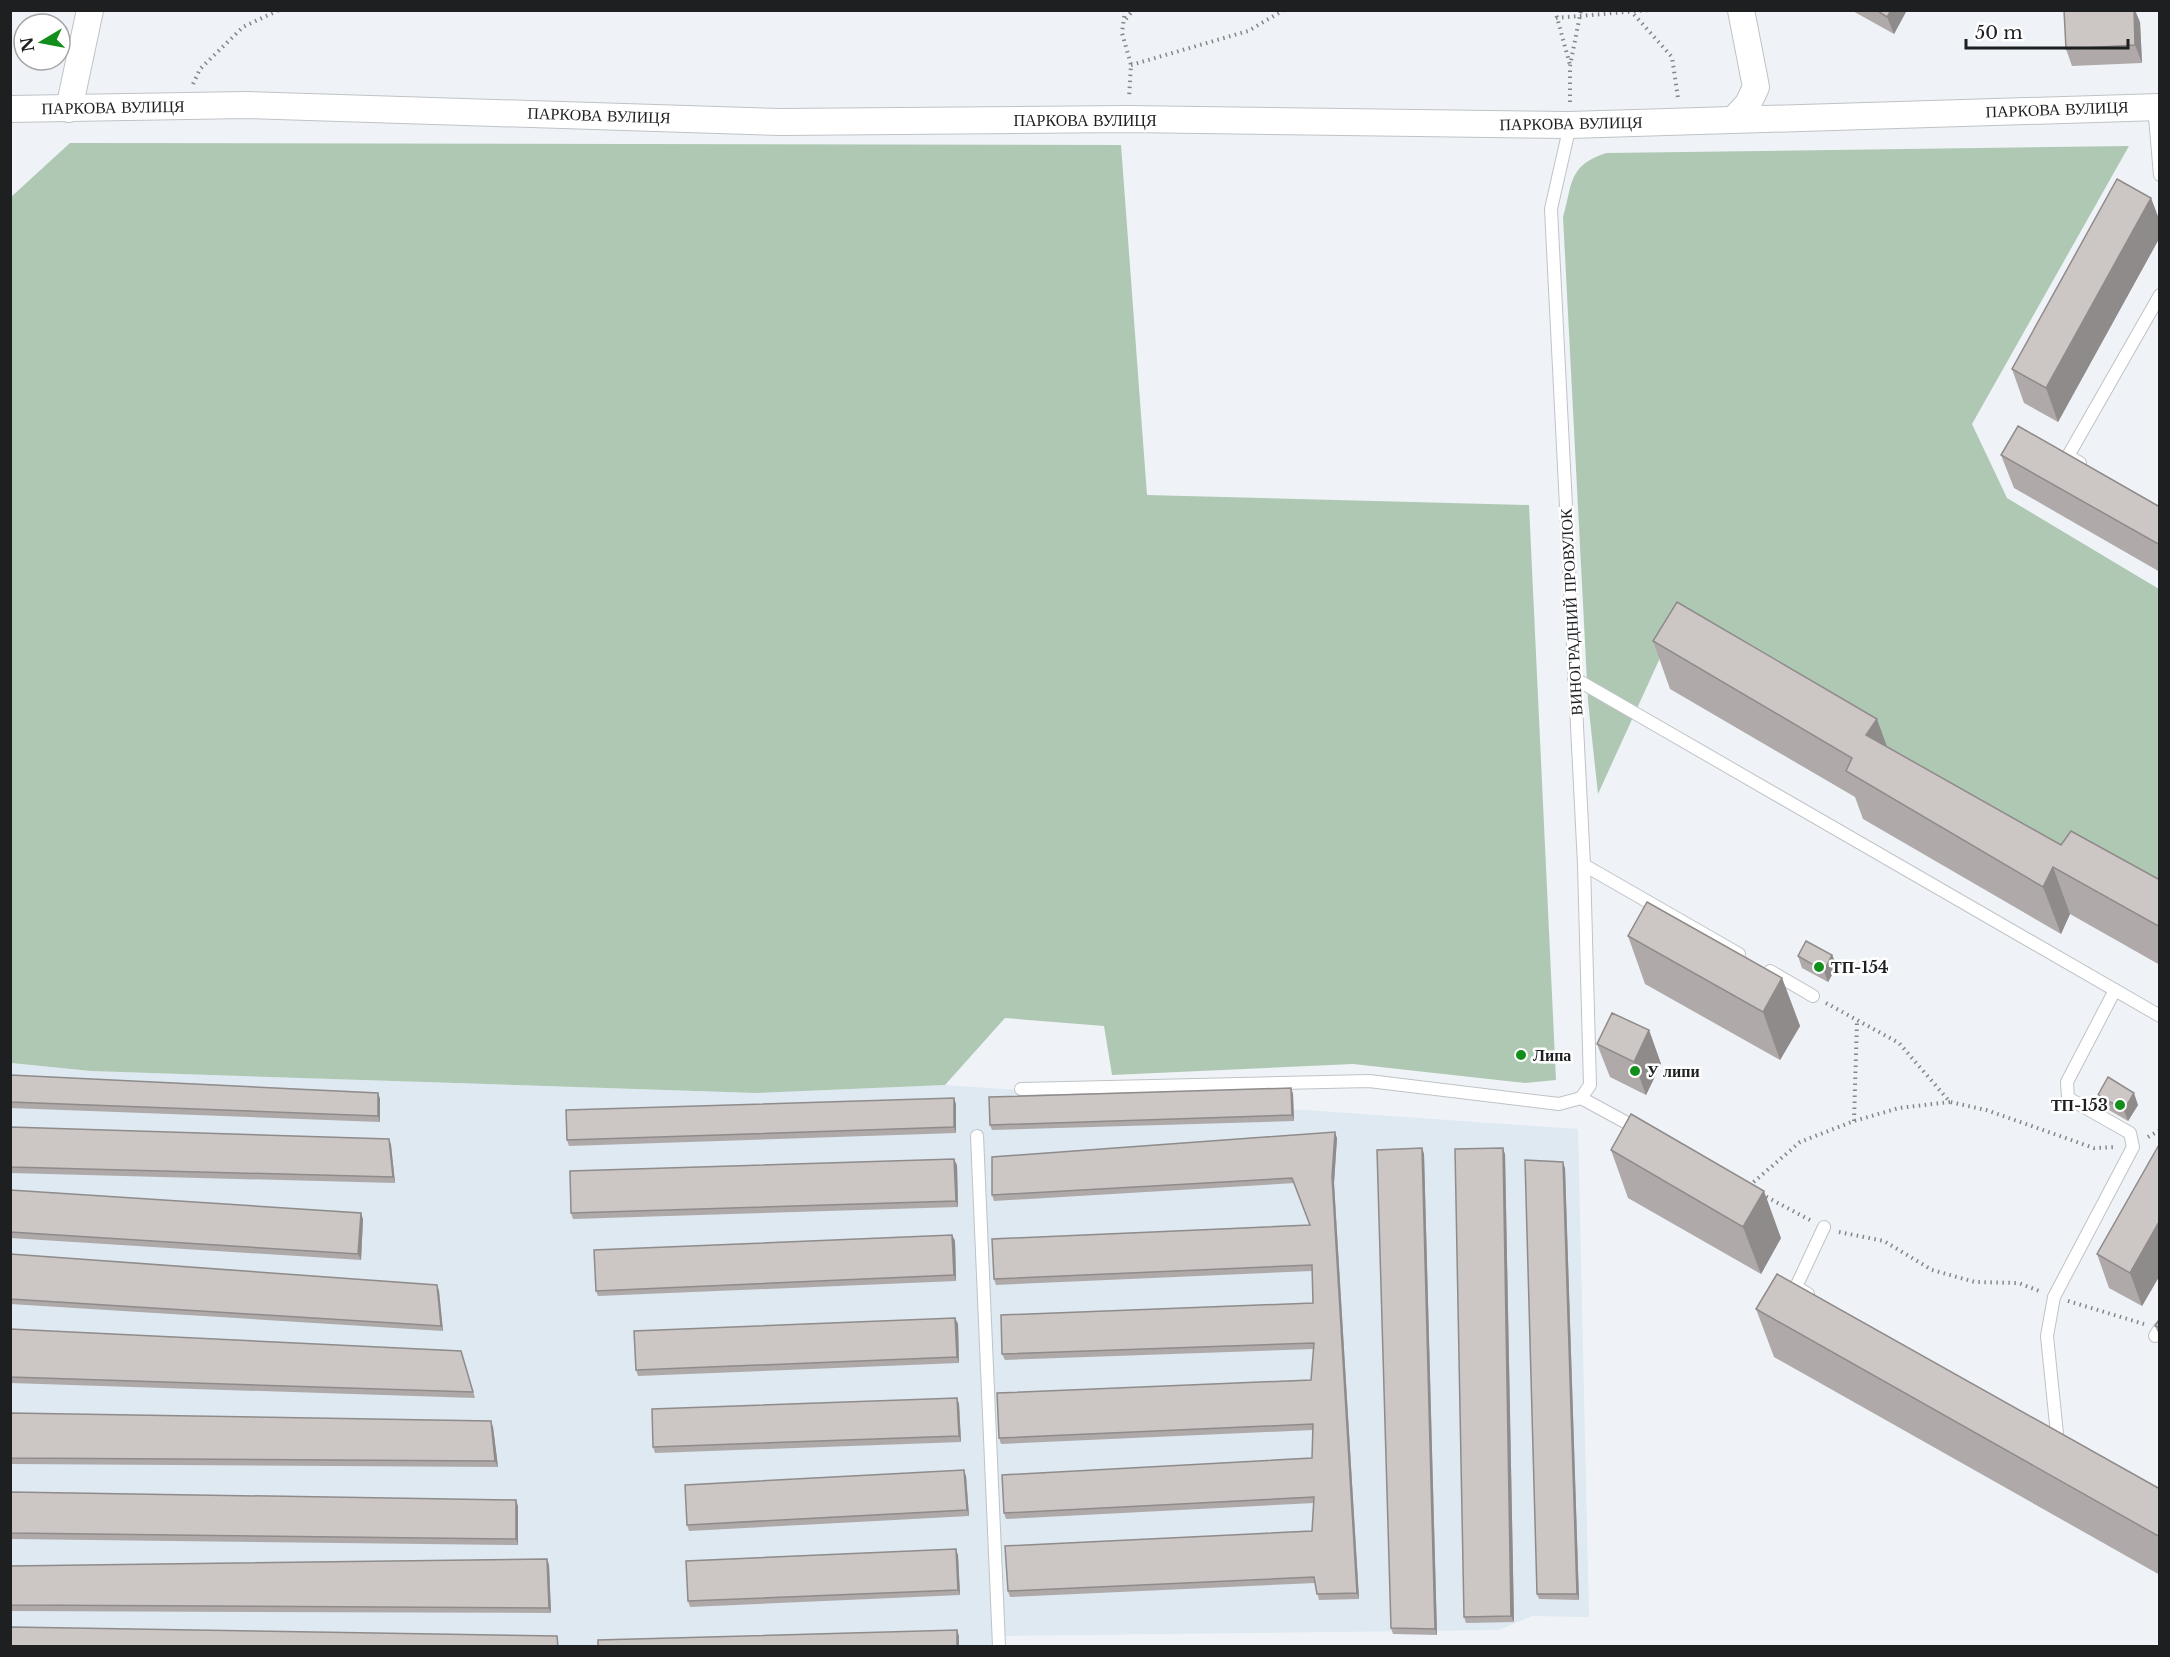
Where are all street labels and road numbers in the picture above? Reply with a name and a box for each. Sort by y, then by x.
street label: ПАРКОВА ВУЛИЦЯ [41,96,185,118]
street label: ПАРКОВА ВУЛИЦЯ [1985,96,2129,121]
street label: ПАРКОВА ВУЛИЦЯ [527,103,671,128]
street label: ПАРКОВА ВУЛИЦЯ [1013,110,1157,130]
street label: ПАРКОВА ВУЛИЦЯ [1499,112,1643,134]
street label: ВИНОГРАДНИЙ ПРОВУЛОК [1556,508,1586,716]

